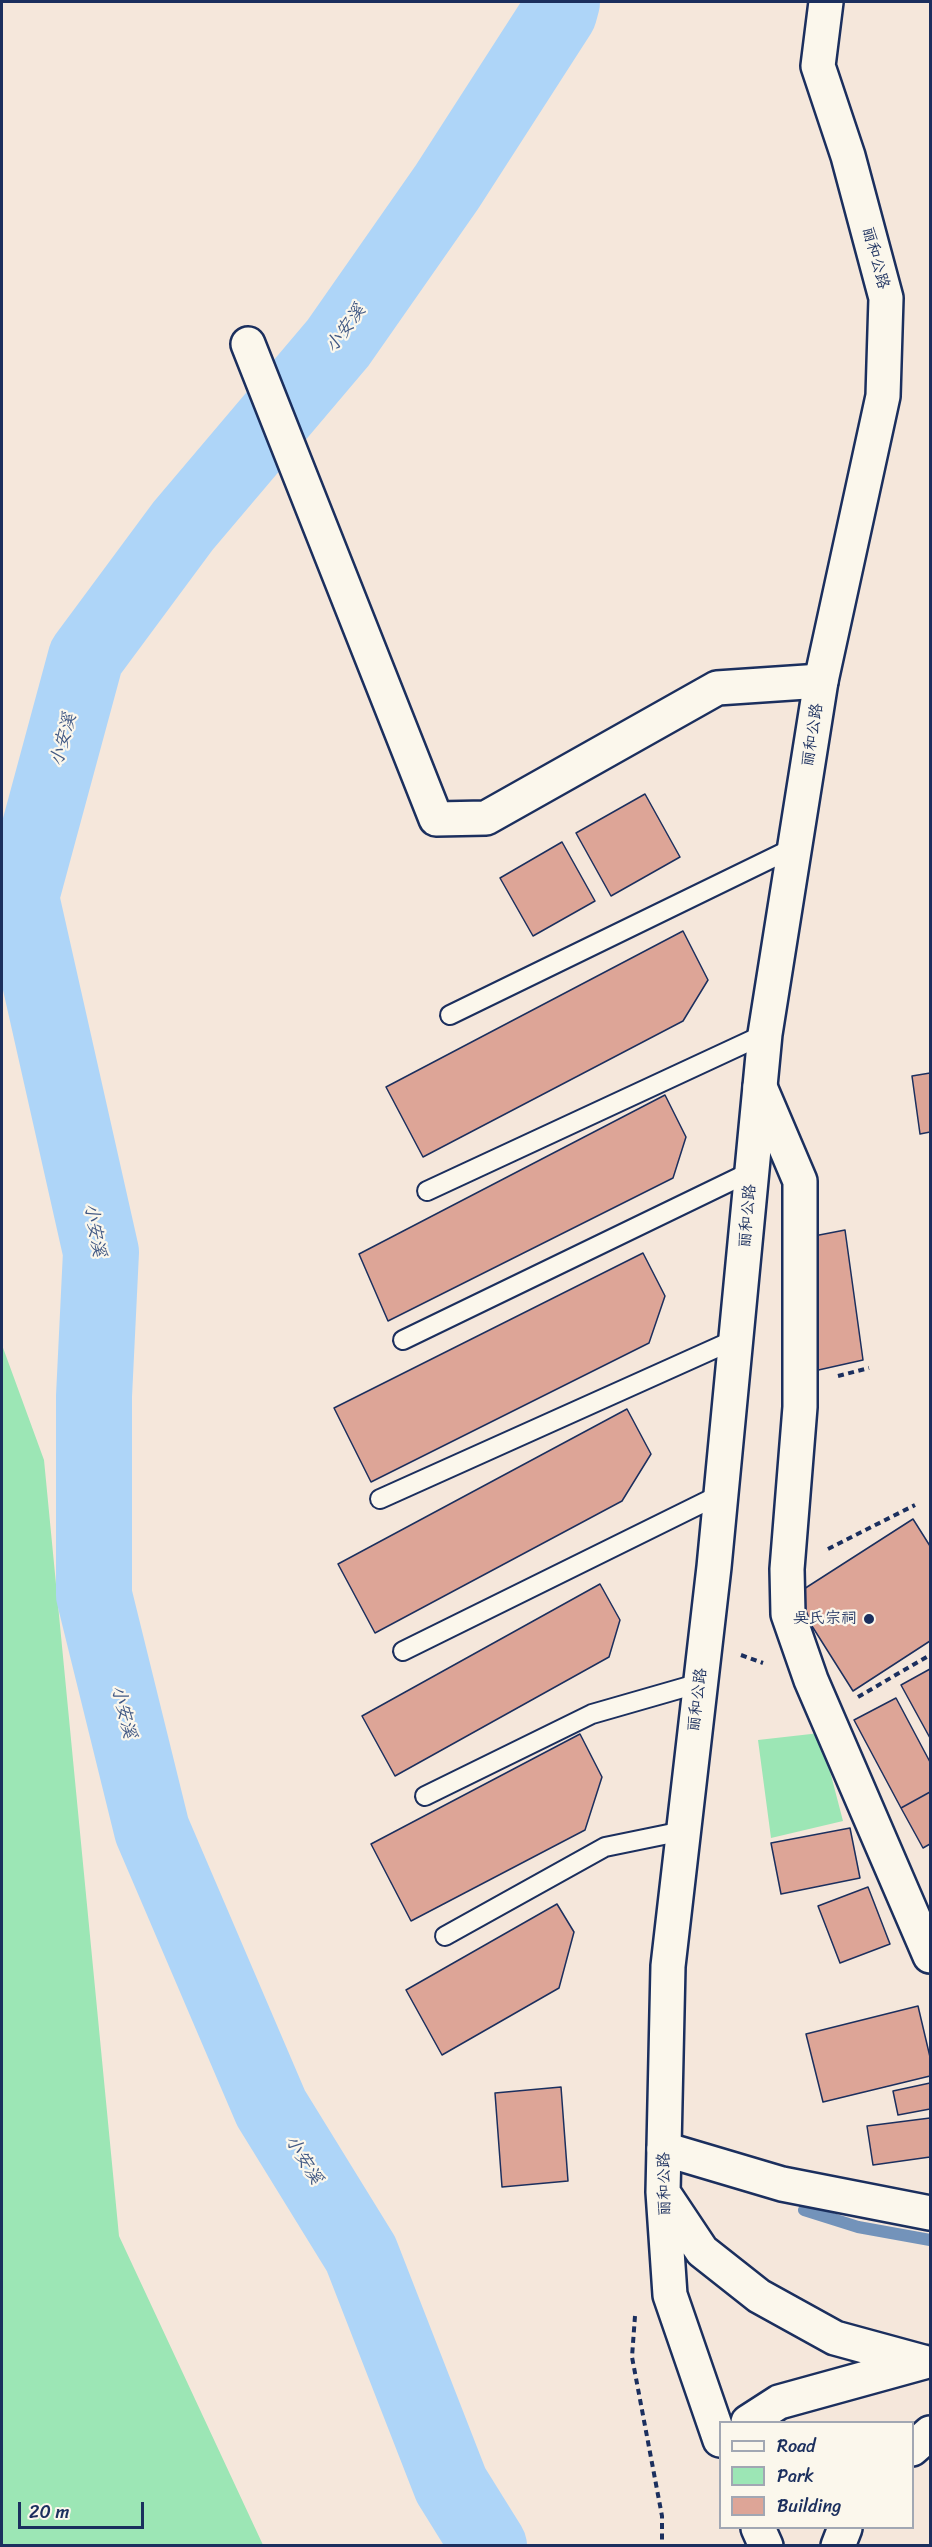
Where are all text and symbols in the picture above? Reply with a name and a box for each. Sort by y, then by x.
street label: 丽和公路 [857,225,893,291]
water label: 小安溪 [321,301,371,357]
street label: 丽和公路 [799,702,827,768]
water label: 小安溪 [47,711,81,769]
street label: 丽和公路 [736,1183,760,1249]
water label: 小安溪 [79,1202,109,1258]
place label: 吴氏宗祠 [793,1609,857,1629]
marker: 吴氏宗祠 [862,1612,876,1626]
street label: 丽和公路 [685,1667,711,1733]
water label: 小安溪 [106,1683,140,1741]
water label: 小安溪 [280,2131,326,2189]
street label: 丽和公路 [655,2152,675,2216]
legend [719,2421,914,2529]
text: Road [777,2430,816,2462]
text: Park [777,2460,814,2492]
scale bar [21,2490,147,2528]
text: Building [777,2490,841,2522]
text: 20 m [29,2496,69,2528]

